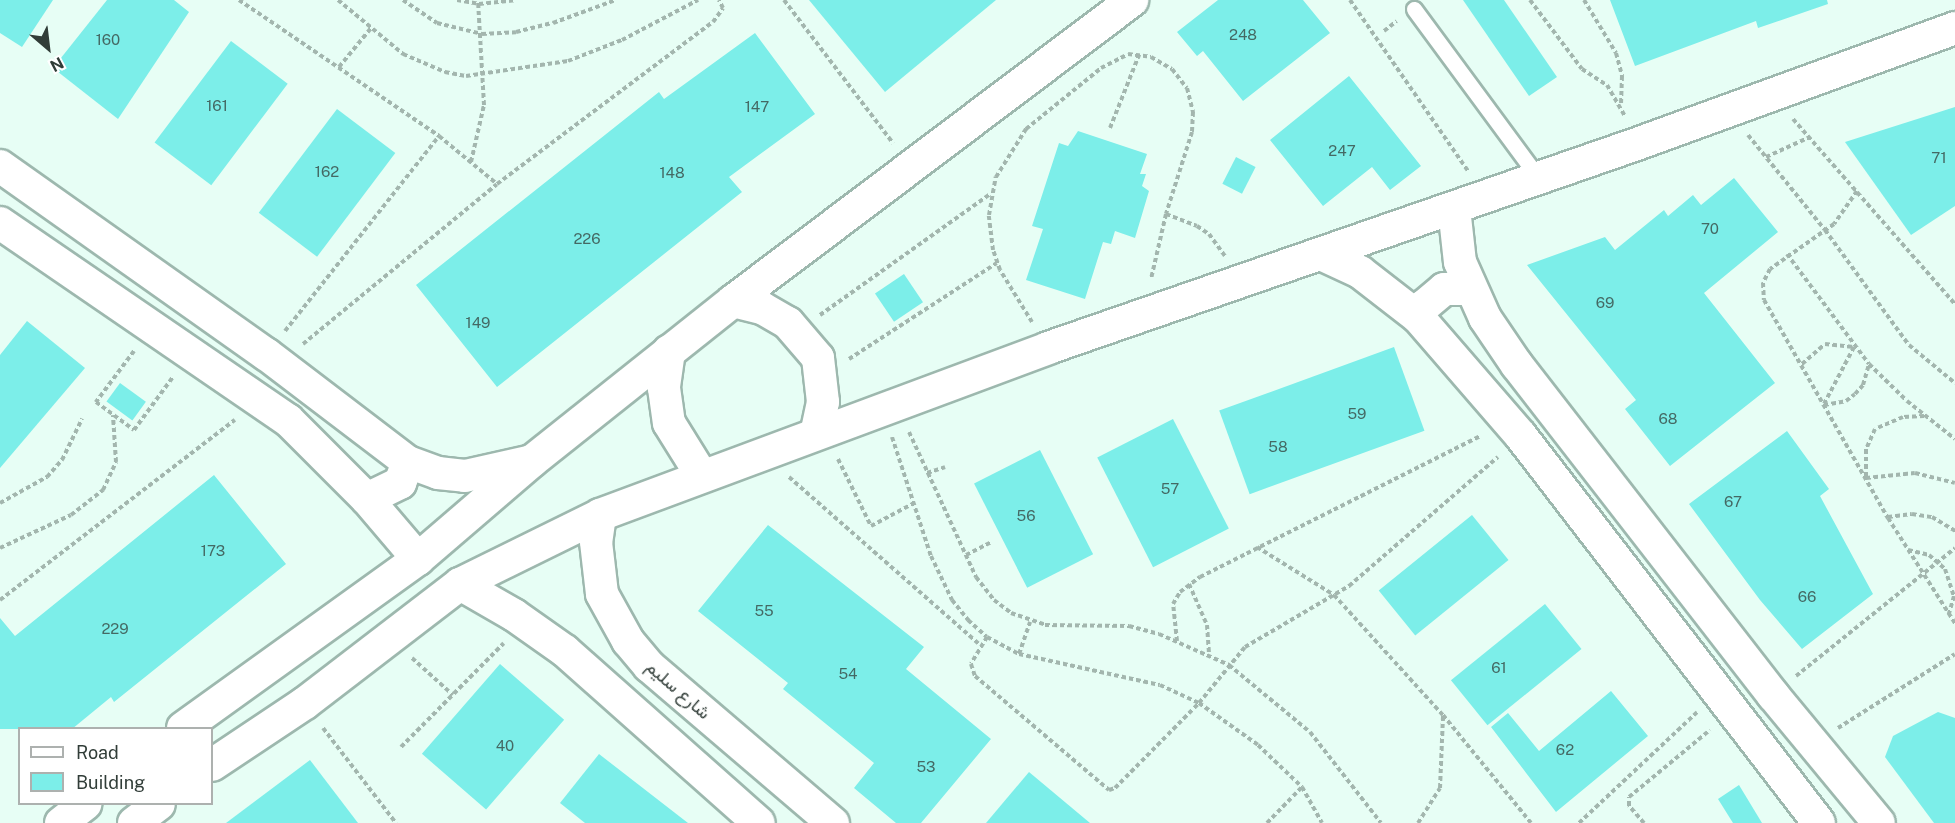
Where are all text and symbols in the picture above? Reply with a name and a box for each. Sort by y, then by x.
north arrow [18,18,78,78]
house number: 248 [1229,26,1257,44]
house number: 160 [96,31,120,49]
text: N [47,53,67,76]
house number: 161 [206,97,228,115]
house number: 147 [745,98,769,116]
house number: 247 [1328,142,1356,160]
house number: 71 [1931,149,1947,167]
house number: 162 [315,163,339,181]
house number: 148 [659,164,685,182]
house number: 70 [1701,220,1719,238]
house number: 226 [573,230,601,248]
house number: 69 [1596,294,1614,312]
house number: 149 [466,314,490,332]
house number: 59 [1348,405,1366,423]
house number: 68 [1659,410,1677,428]
house number: 58 [1268,438,1288,456]
house number: 57 [1161,480,1179,498]
house number: 67 [1724,493,1742,511]
house number: 56 [1017,507,1035,525]
house number: 173 [201,542,225,560]
house number: 66 [1798,588,1816,606]
house number: 55 [754,602,774,620]
house number: 229 [101,620,129,638]
street label: شارع سليم [641,656,715,724]
house number: 61 [1491,659,1507,677]
house number: 54 [838,665,858,683]
legend [18,727,213,805]
house number: 40 [496,737,514,755]
house number: 62 [1556,741,1574,759]
text: Road [76,742,119,763]
house number: 53 [916,758,936,776]
text: Building [76,772,145,793]

